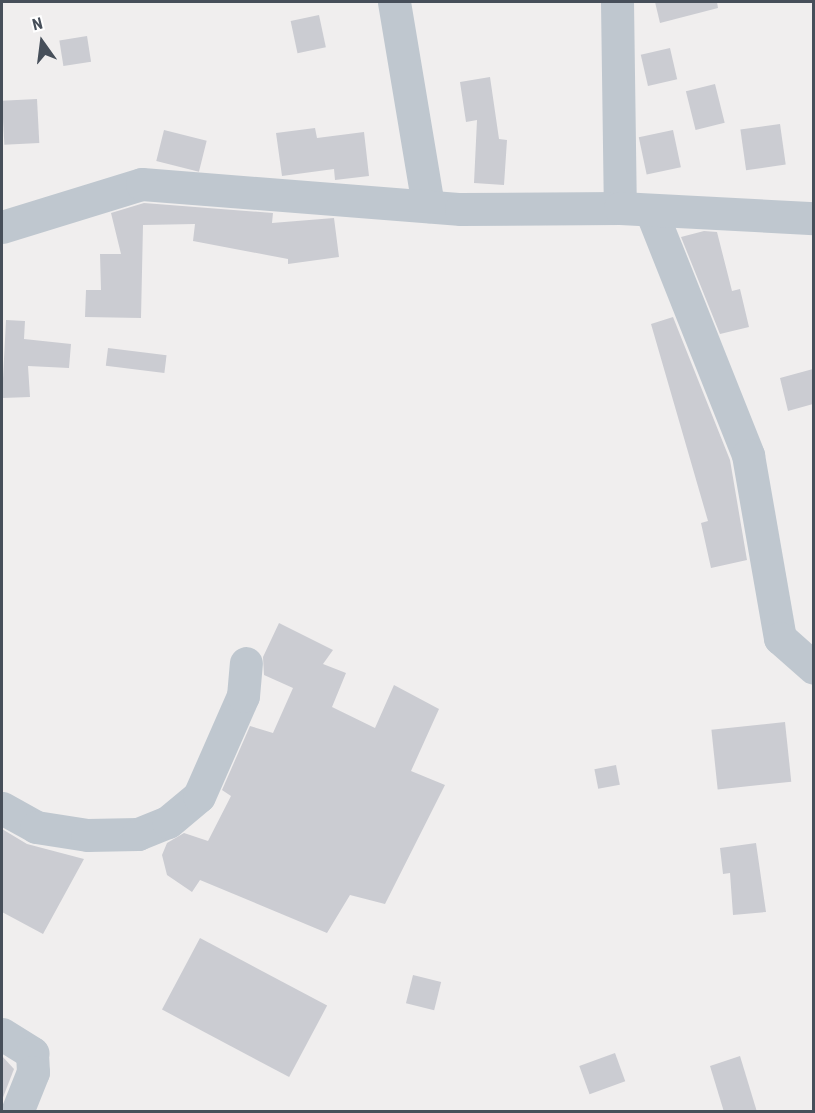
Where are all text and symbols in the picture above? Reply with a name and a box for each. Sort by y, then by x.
north arrow [12,12,72,72]
text: N [30,14,45,34]

